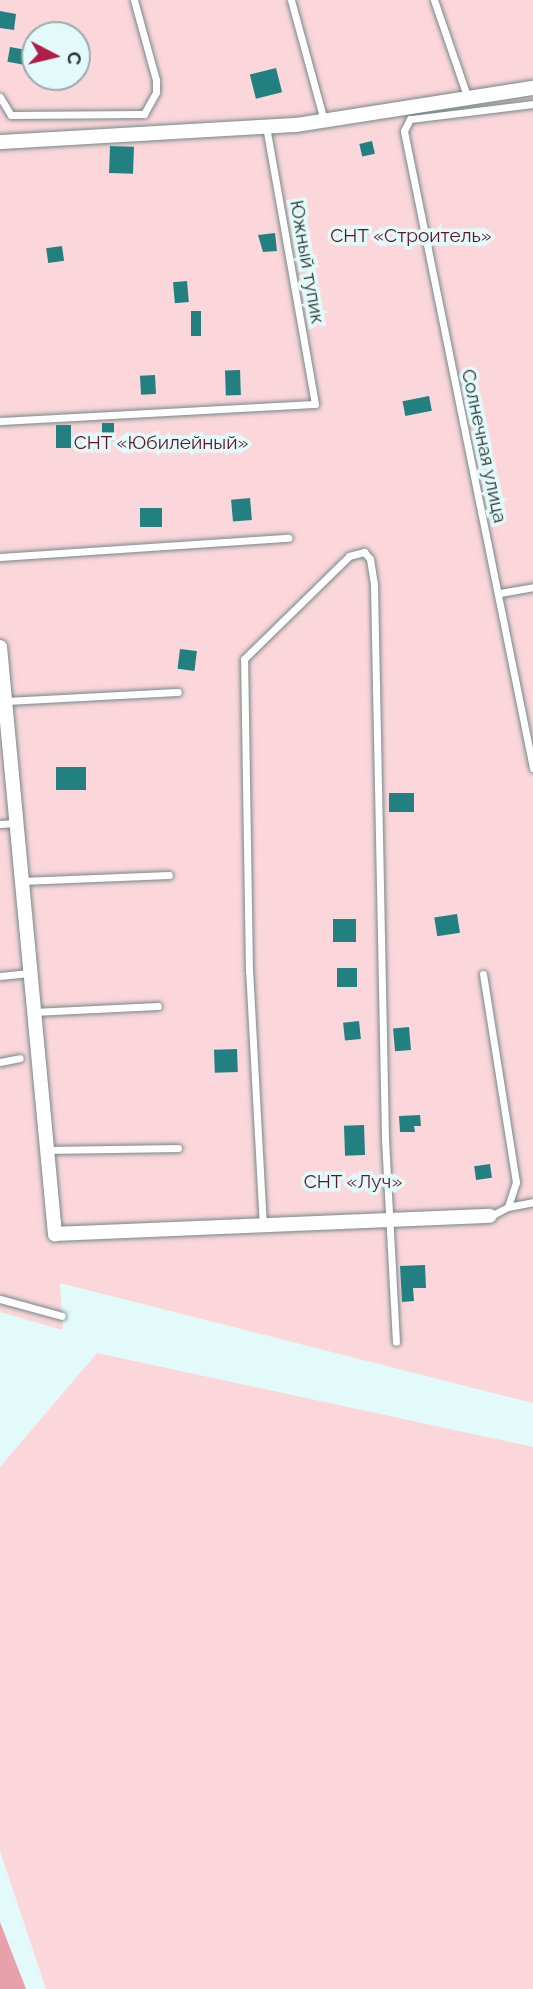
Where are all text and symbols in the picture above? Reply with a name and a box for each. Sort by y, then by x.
north arrow [21,21,91,91]
text: С [63,50,87,66]
street label: Южный тупик [285,198,329,326]
park label: СНТ «Строитель» [330,225,492,247]
street label: Солнечная улица [457,367,511,525]
park label: СНТ «Юбилейный» [73,432,249,454]
park label: СНТ «Луч» [303,1171,403,1193]

